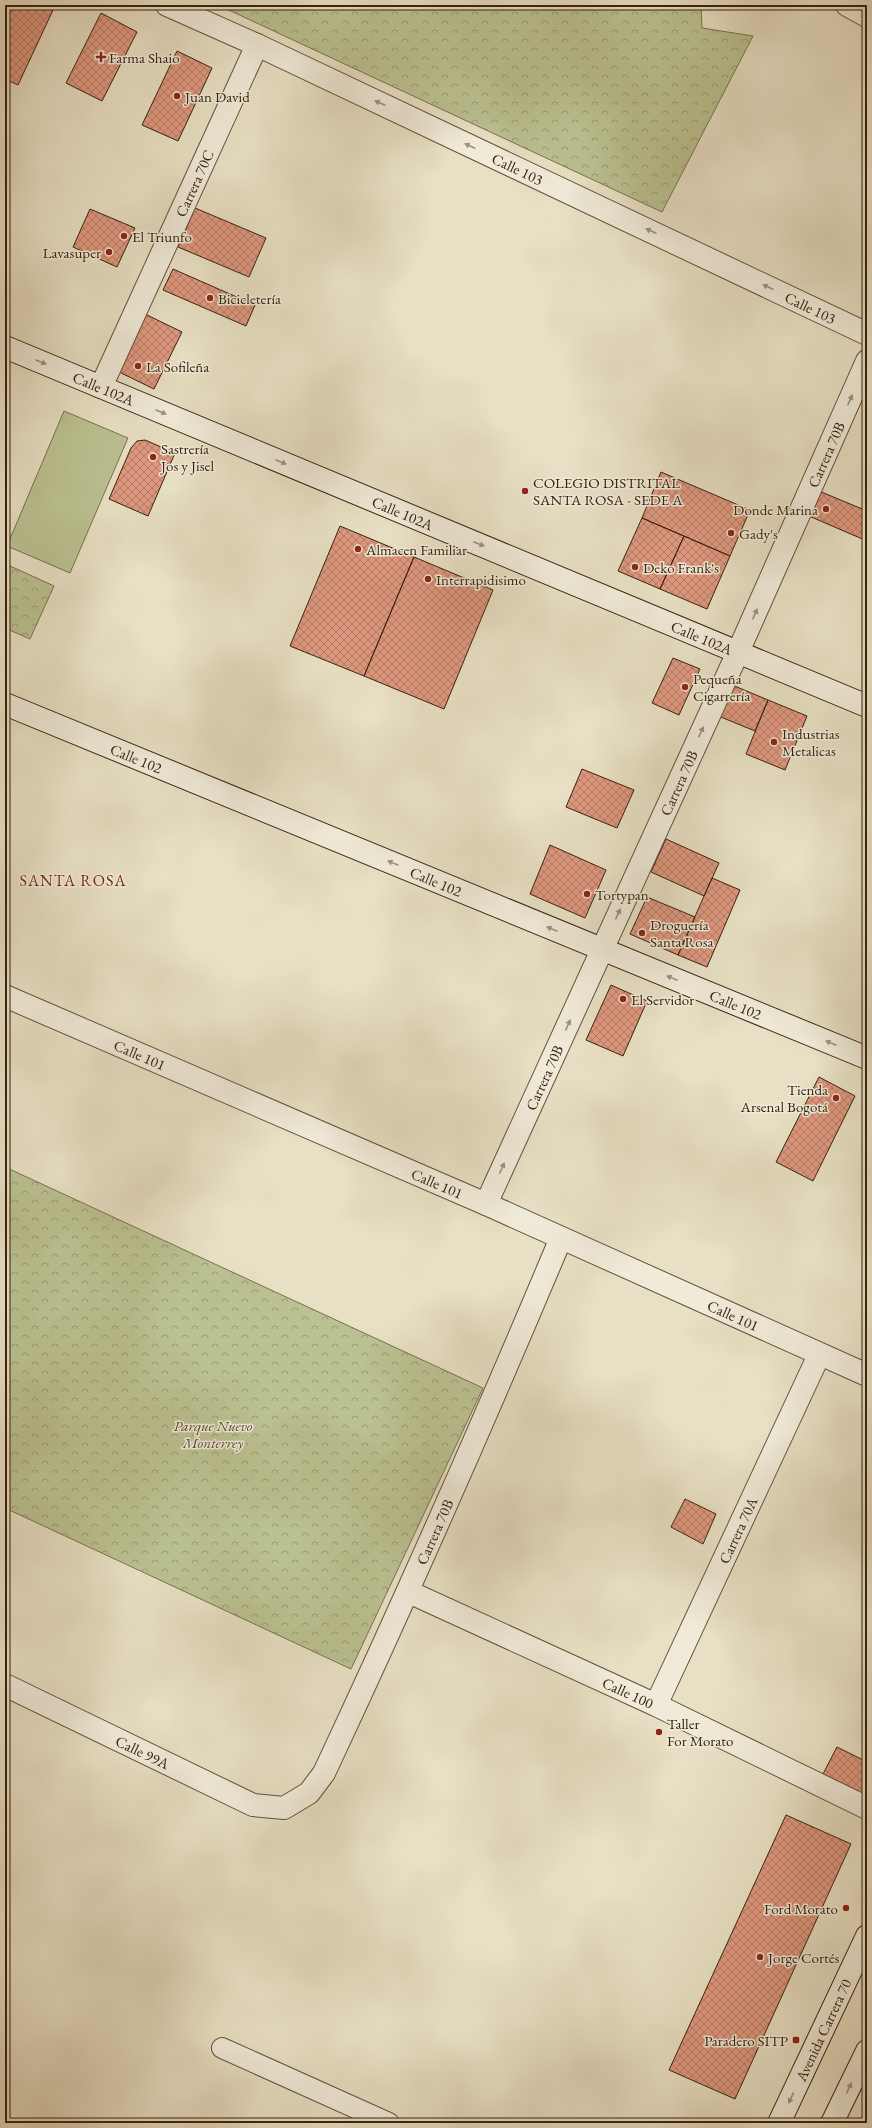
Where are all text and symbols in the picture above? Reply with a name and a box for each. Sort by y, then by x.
place label: Farma Shaio [109,48,180,67]
marker: Farma Shaio [96,52,106,62]
place label: Juan David [183,87,250,106]
marker: Juan David [172,91,182,101]
one-way arrow [374,100,385,106]
one-way arrow [465,143,476,149]
street label: Carrera 70C [170,147,217,220]
street label: Calle 103 [489,148,546,189]
place label: El Triunfo [132,227,192,246]
one-way arrow [645,228,657,234]
marker: El Triunfo [119,231,129,241]
place label: Lavasuper [43,243,101,262]
marker: Lavasuper [104,247,114,257]
one-way arrow [763,284,774,290]
street label: Calle 103 [782,287,839,327]
place label: Bicicletería [218,289,281,308]
marker: Bicicletería [205,293,215,303]
place label: La Sofileña [146,357,209,376]
one-way arrow [35,359,47,366]
marker: La Sofileña [133,361,143,371]
street label: Calle 102A [70,367,138,410]
one-way arrow [846,394,853,406]
one-way arrow [156,409,167,415]
street label: Carrera 70B [803,418,849,490]
place label: Sastrería Jos y Jisel [159,439,214,475]
marker: Sastrería Jos y Jisel [148,452,158,462]
one-way arrow [276,459,287,465]
place label: COLEGIO DISTRITAL SANTA ROSA - SEDE A [533,473,683,509]
marker: COLEGIO DISTRITAL SANTA ROSA - SEDE A [520,486,530,496]
street label: Calle 102A [369,491,437,534]
place label: Donde Marina [733,500,818,519]
marker: Donde Marina [821,504,831,514]
place label: Gady's [739,524,778,543]
marker: Gady's [726,528,736,538]
place label: Almacen Familiar [365,540,467,559]
one-way arrow [473,542,485,548]
marker: Almacen Familiar [353,544,363,554]
place label: Deko Frank's [643,558,719,577]
marker: Deko Frank's [630,562,640,572]
place label: Interrapidisimo [436,570,526,589]
marker: Interrapidisimo [423,574,433,584]
one-way arrow [752,608,758,619]
street label: Calle 102A [668,616,736,659]
place label: Pequeña Cigarrería [693,669,750,705]
marker: Pequeña Cigarrería [680,682,690,692]
place label: Industrias Metalicas [782,724,840,760]
one-way arrow [698,726,704,738]
marker: Industrias Metalicas [769,737,779,747]
street label: Calle 102 [108,739,166,777]
street label: Carrera 70B [655,747,701,819]
one-way arrow [386,860,398,866]
street label: Calle 102 [407,862,466,900]
district label: SANTA ROSA [20,870,126,891]
place label: Tortypan [595,885,649,904]
marker: Tortypan [582,889,592,899]
one-way arrow [615,908,621,920]
place label: Droguería Santa Rosa [650,915,714,951]
one-way arrow [545,925,557,931]
marker: Droguería Santa Rosa [637,928,647,938]
one-way arrow [666,975,677,981]
street label: Calle 102 [707,985,765,1024]
place label: El Servidor [631,990,694,1009]
marker: El Servidor [618,994,628,1004]
one-way arrow [565,1019,571,1030]
street label: Calle 101 [111,1035,169,1074]
one-way arrow [824,1040,836,1046]
street label: Carrera 70B [521,1042,567,1113]
place label: Tienda Arsenal Bogotá [740,1080,828,1116]
marker: Tienda Arsenal Bogotá [831,1093,841,1103]
street label: Calle 101 [409,1163,466,1202]
one-way arrow [499,1163,505,1174]
street label: Calle 101 [705,1295,762,1335]
park label: Parque Nuevo Monterrey [174,1416,253,1452]
street label: Carrera 70A [714,1493,761,1566]
street label: Carrera 70B [411,1496,457,1568]
street label: Calle 100 [599,1672,657,1712]
place label: Taller For Morato [667,1714,733,1750]
marker: Taller For Morato [654,1727,664,1737]
street label: Calle 99A [113,1731,173,1773]
place label: Ford Morato [764,1899,838,1918]
marker: Ford Morato [841,1903,851,1913]
place label: Jorge Cortés [766,1948,840,1967]
marker: Jorge Cortés [755,1952,765,1962]
street label: Avenida Carrera 70 [790,1976,855,2085]
place label: Paradero SITP [704,2031,788,2050]
marker: Paradero SITP [791,2035,801,2045]
one-way arrow [846,2082,852,2094]
one-way arrow [788,2093,794,2104]

